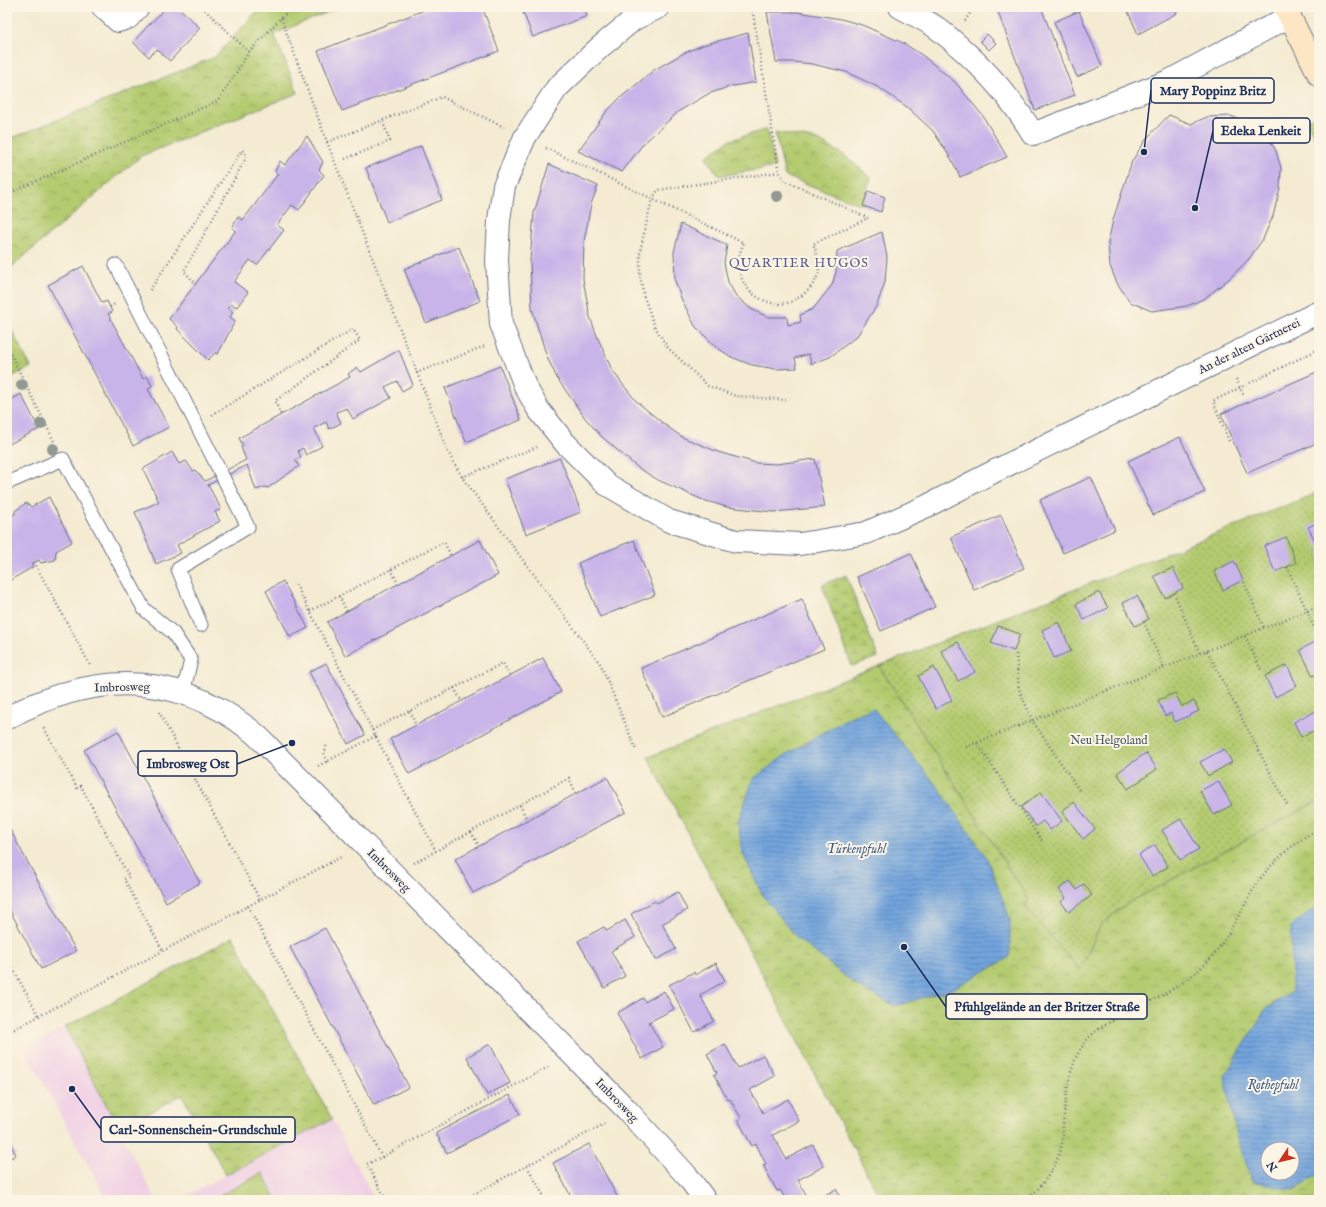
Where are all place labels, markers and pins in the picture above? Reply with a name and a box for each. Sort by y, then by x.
callout: Mary Poppinz Britz [1151,78,1274,103]
callout: Edeka Lenkeit [1213,118,1310,143]
callout: Imbrosweg Ost [138,751,237,776]
callout: Pfuhlgelände an der Britzer Straße [946,994,1147,1019]
callout: Carl-Sonnenschein-Grundschule [101,1117,295,1142]

